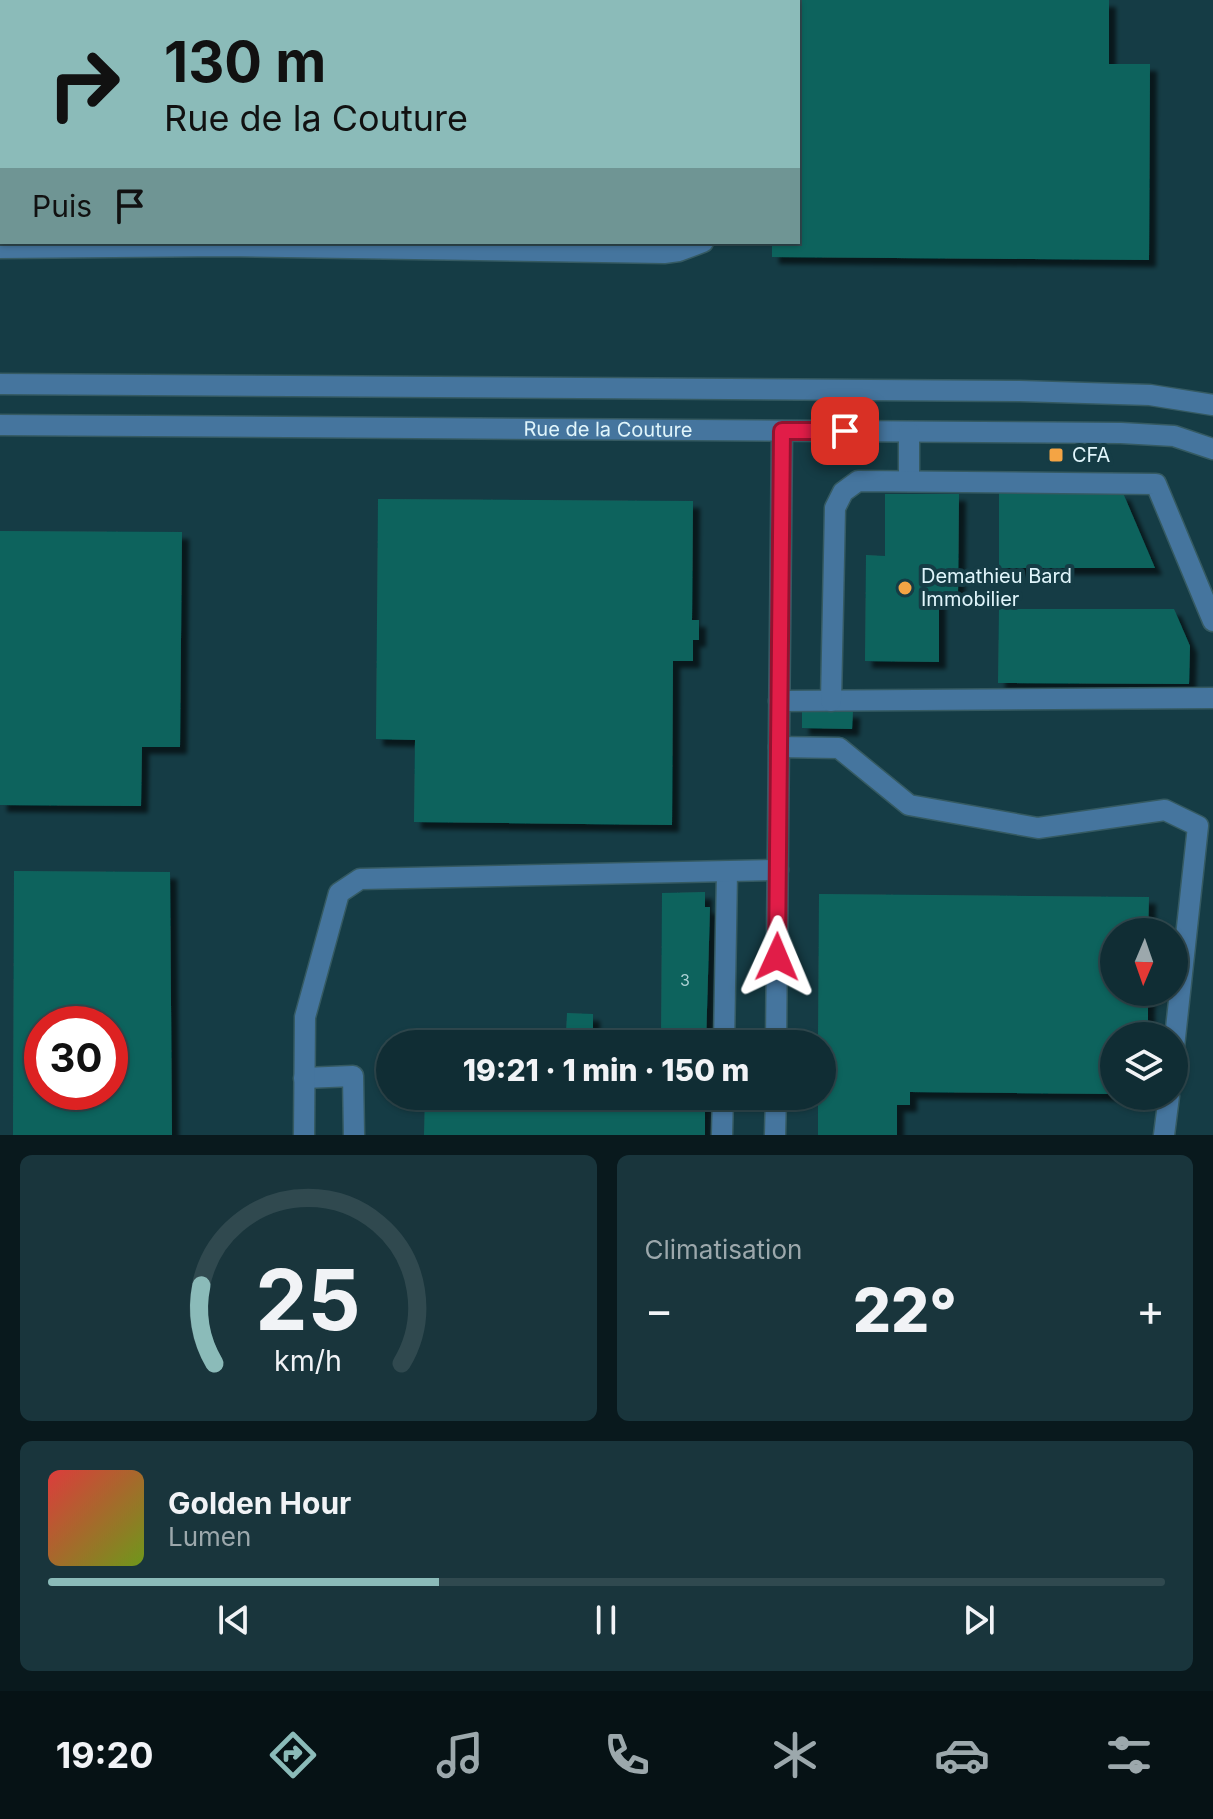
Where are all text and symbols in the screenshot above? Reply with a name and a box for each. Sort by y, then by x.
text: 130 m [164,28,326,96]
icon: right [32,32,136,136]
text: Rue de la Couture [164,96,468,140]
icon: arrive [108,184,152,228]
text: Puis [32,188,92,224]
pin [811,397,879,465]
icon: arrive [823,409,867,453]
street label: Rue de la Couture [523,417,693,442]
place label: CFA [1072,443,1111,467]
marker: CFA [1047,446,1065,464]
place label: Demathieu Bard Immobilier [921,564,1072,611]
marker: Demathieu Bard Immobilier [896,579,914,597]
position arrow [735,915,819,999]
north arrow [1100,918,1188,1006]
map controls [1100,918,1188,1110]
house number: 3 [680,970,690,990]
speed limit sign: 30 [24,1006,128,1110]
button: layers [1100,1022,1188,1110]
text: 19:21 · 1 min · 150 m [463,1052,749,1088]
text: Climatisation [645,1234,802,1265]
text: 25 [255,1249,361,1350]
text: 22° [853,1274,957,1346]
text: − [645,1283,674,1337]
text: + [1136,1283,1165,1337]
text: km/h [274,1343,342,1378]
text: Golden Hour [168,1485,351,1521]
text: Lumen [168,1521,251,1552]
icon: previous [212,1598,256,1642]
icon: pause [584,1598,628,1642]
icon: next [957,1598,1001,1642]
icon: directions [265,1727,321,1783]
icon: music [432,1727,488,1783]
icon: phone [599,1727,655,1783]
icon: climate [767,1727,823,1783]
icon: car [934,1727,990,1783]
icon: filters [1101,1727,1157,1783]
text: 19:20 [56,1733,154,1777]

